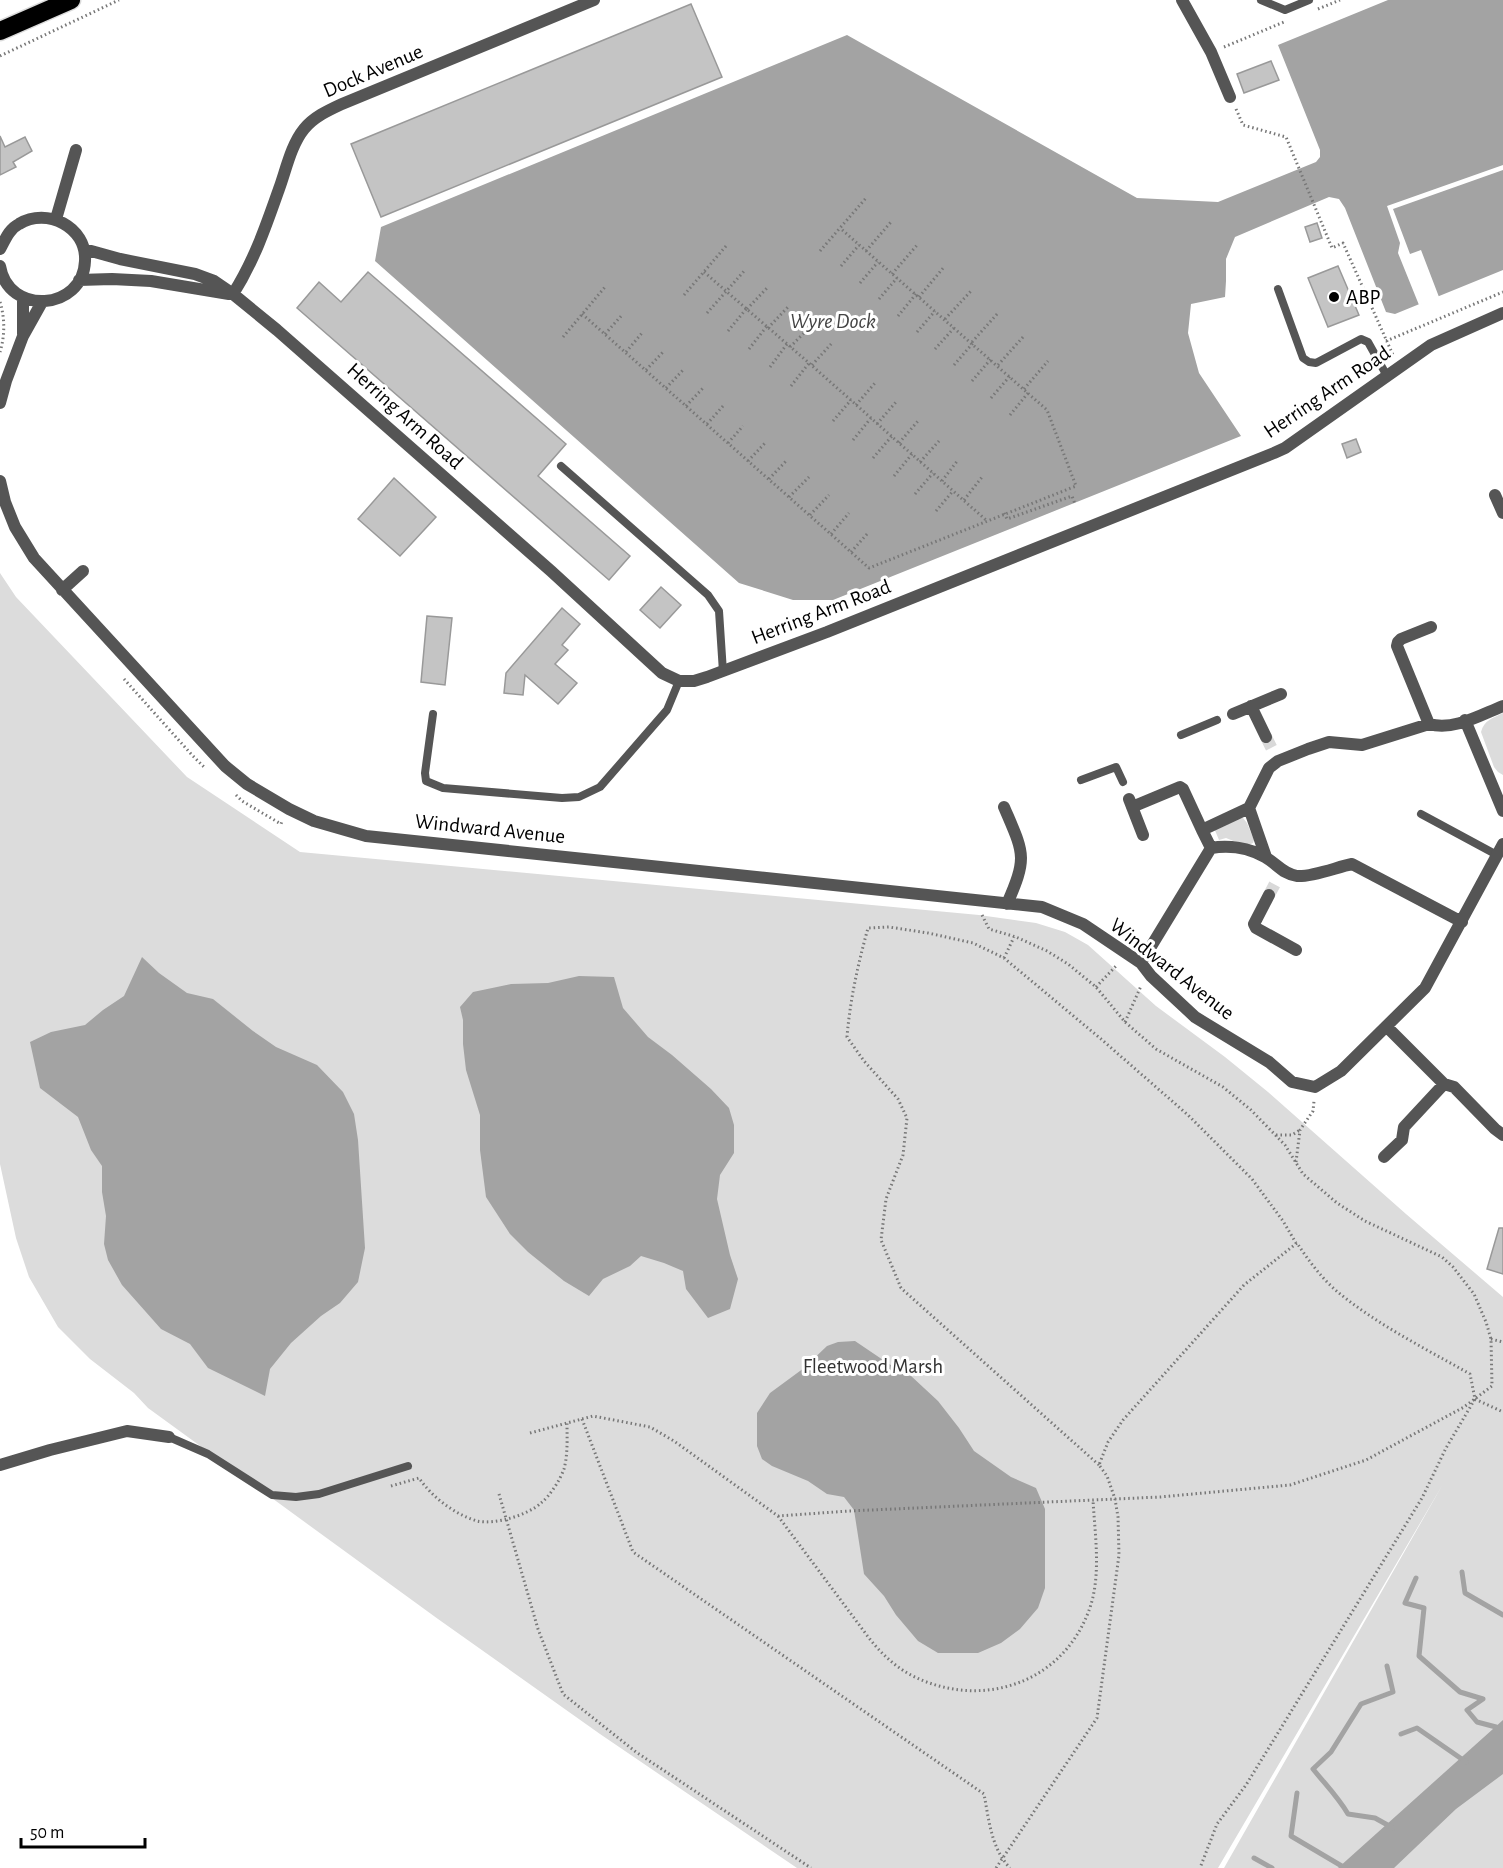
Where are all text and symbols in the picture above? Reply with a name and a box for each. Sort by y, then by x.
street label: Dock Avenue [320,41,426,101]
place label: ABP [1346,287,1380,308]
marker: ABP [1327,290,1341,304]
water label: Wyre Dock [790,310,876,332]
street label: Herring Arm Road [1260,342,1394,442]
street label: Herring Arm Road [343,359,467,473]
street label: Herring Arm Road [748,576,894,648]
street label: Windward Avenue [414,811,566,847]
street label: Windward Avenue [1106,914,1238,1024]
park label: Fleetwood Marsh [803,1356,943,1377]
scale bar [21,1811,146,1849]
text: 50 m [30,1824,64,1842]

